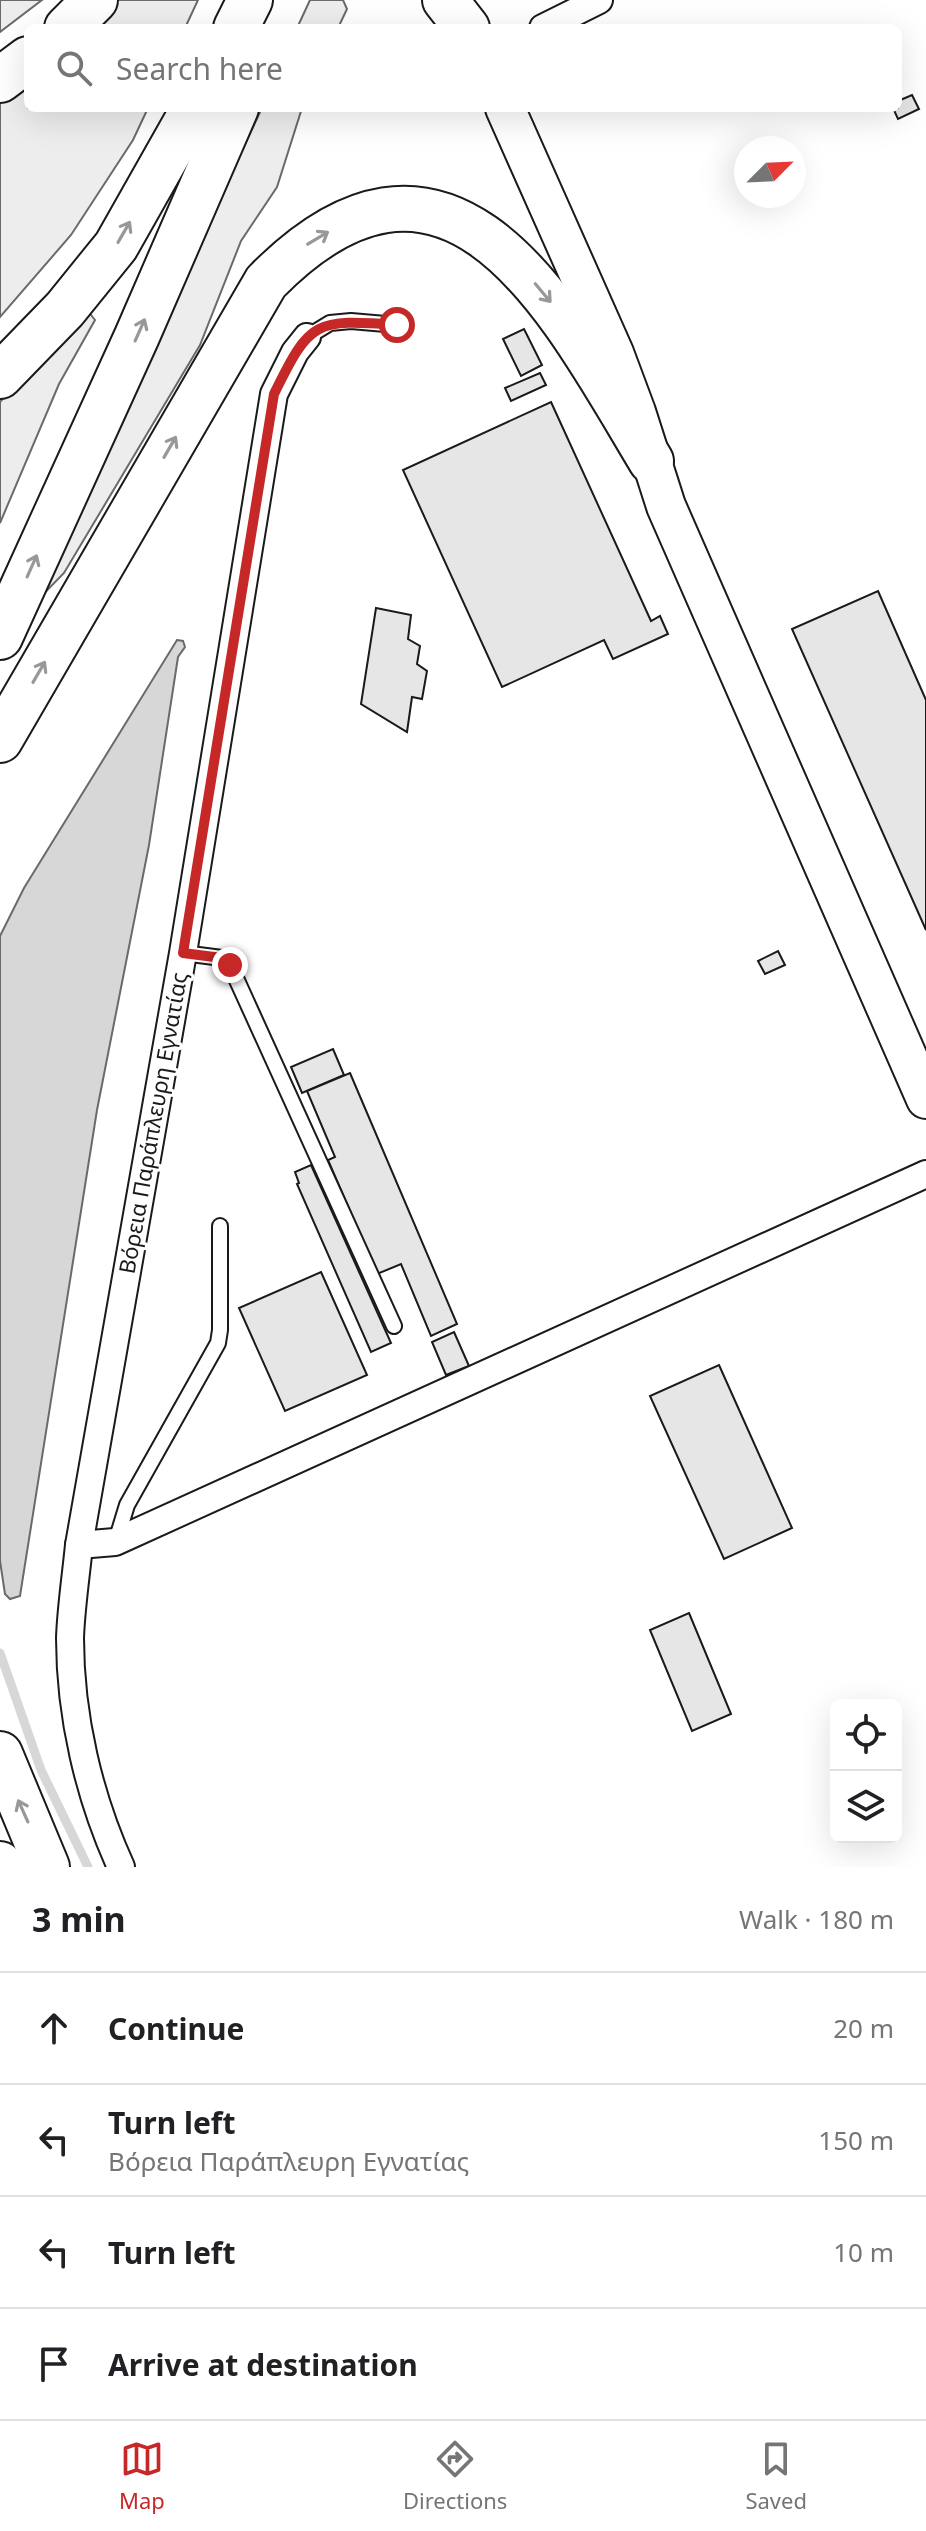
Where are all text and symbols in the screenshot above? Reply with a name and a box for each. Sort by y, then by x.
search box [24,24,902,112]
icon: search [52,46,96,90]
text: Search here [116,48,283,89]
north arrow [734,136,806,208]
one-way arrow [116,221,132,245]
one-way arrow [306,230,329,246]
one-way arrow [534,282,552,302]
route start [379,307,415,343]
one-way arrow [133,318,148,342]
one-way arrow [163,436,178,460]
one-way arrow [26,555,41,579]
one-way arrow [31,661,47,684]
route end [212,947,248,983]
street label: Βόρεια Παράπλευρη Εγνατίας [111,970,193,1276]
map controls [830,1699,902,1843]
button: locate [830,1699,902,1771]
button: layers [830,1771,902,1843]
one-way arrow [15,1799,30,1823]
text: 3 min [32,1896,126,1942]
text: Walk · 180 m [739,1901,894,1937]
icon: ahead [32,2006,76,2050]
text: Continue [108,2008,244,2049]
text: 20 m [833,2010,894,2046]
text: Turn left [108,2102,236,2143]
icon: left [32,2118,76,2162]
text: 150 m [818,2122,894,2158]
text: Βόρεια Παράπλευρη Εγνατίας [108,2143,469,2179]
icon: left [32,2230,76,2274]
text: Turn left [108,2232,236,2273]
text: 10 m [833,2234,894,2270]
icon: arrive [32,2342,76,2386]
text: Arrive at destination [108,2344,418,2385]
tab: Map [119,2437,165,2515]
tab: Directions [403,2437,507,2515]
tab: Saved [745,2437,807,2515]

